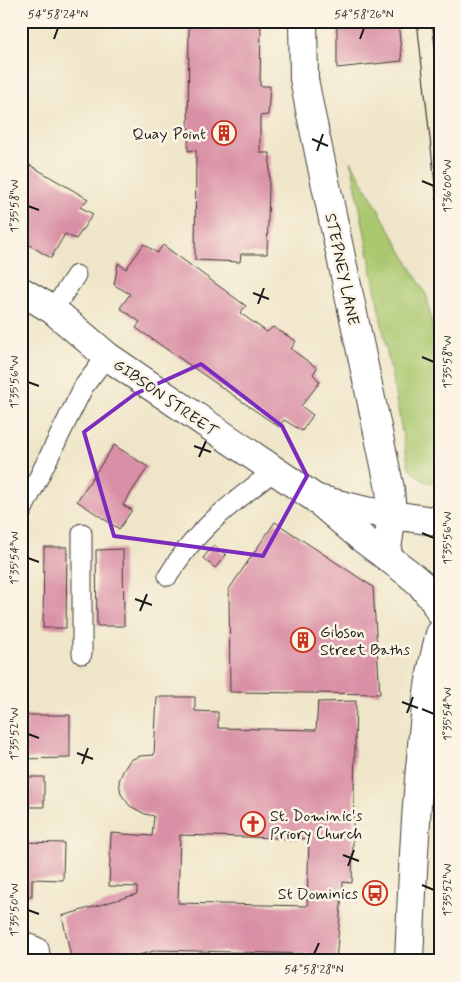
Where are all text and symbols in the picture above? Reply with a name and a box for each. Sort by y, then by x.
text: 54°58'24"N [28,7,88,23]
text: 54°58'26"N [334,7,394,23]
building icon: Quay Point [211,120,237,146]
place label: Quay Point [132,124,206,145]
text: 1°36'00"W [440,159,456,212]
text: 1°35'58"W [7,179,23,232]
street label: STEPNEY LANE [319,211,364,327]
text: 1°35'58"W [440,335,456,388]
street label: GIBSON STREET [109,354,222,443]
text: 1°35'56"W [7,355,23,408]
text: 1°35'56"W [440,511,456,564]
text: 1°35'54"W [7,531,23,585]
place label: Gibson Street Baths [320,622,410,661]
building icon: Gibson Street Baths [290,627,316,653]
text: 1°35'54"W [440,687,456,741]
text: 1°35'52"W [7,708,23,760]
place label: St. Dominic's Priory Church [270,806,363,845]
church icon: St. Dominic's Priory Church [240,811,266,837]
text: 1°35'52"W [440,864,456,916]
bus stop icon: St Dominics [362,880,388,906]
text: 1°35'50"W [7,883,23,937]
place label: St Dominics [278,884,358,905]
text: 54°58'28"N [284,962,344,978]

